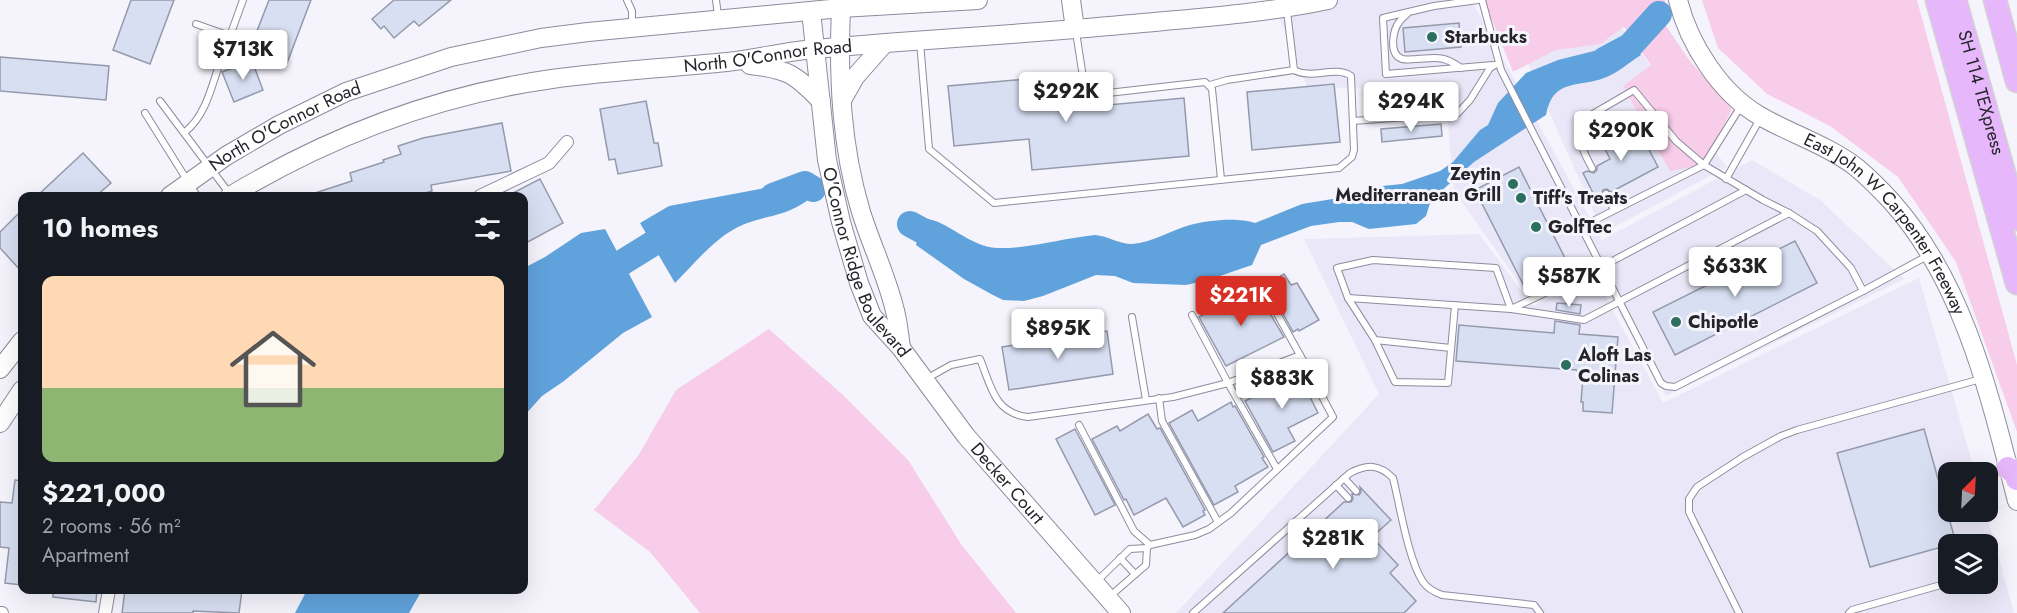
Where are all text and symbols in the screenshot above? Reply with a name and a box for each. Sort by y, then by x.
place label: Starbucks [1444,24,1527,50]
street label: SH 114 TEXpress [1951,27,2011,158]
pin: $713K [201,30,285,81]
marker: Starbucks [1425,30,1439,44]
street label: North O'Connor Road [683,33,853,79]
text: $713K [212,35,274,64]
pin: $292K [1024,72,1108,123]
street label: North O'Connor Road [203,75,364,177]
text: $292K [1033,77,1099,106]
pin: $294K [1369,82,1453,133]
text: $294K [1378,87,1444,116]
pin: $290K [1579,111,1663,162]
text: $290K [1588,116,1654,145]
street label: East John W Carpenter Freeway [1800,127,1972,319]
place label: Zeytin Mediterranean Grill [1335,161,1501,208]
street label: O'Connor Ridge Boulevard [816,165,917,363]
marker: Zeytin Mediterranean Grill [1506,177,1520,191]
place label: Tiff's Treats [1533,185,1628,211]
marker: Tiff's Treats [1514,191,1528,205]
text: 10 homes [42,209,158,247]
icon: filters [471,212,504,245]
place label: GolfTec [1548,214,1612,240]
marker: GolfTec [1529,220,1543,234]
pin: $633K [1693,247,1777,298]
text: $633K [1703,252,1767,281]
pin: $587K [1527,257,1611,308]
text: $587K [1537,262,1601,291]
pin: $221K [1199,276,1283,327]
text: $221K [1210,281,1272,310]
pin: $895K [1016,309,1100,360]
place label: Chipotle [1688,309,1758,335]
text: $895K [1025,314,1091,343]
icon: home [219,315,327,423]
marker: Chipotle [1669,315,1683,329]
place label: Aloft Las Colinas [1577,342,1651,389]
marker: Aloft Las Colinas [1559,358,1573,372]
pin: $883K [1240,359,1324,410]
text: $883K [1250,364,1314,393]
street label: Decker Court [964,437,1051,530]
north arrow [1938,462,1998,522]
map controls [1938,462,1998,594]
text: $221,000 [42,474,166,512]
text: 2 rooms · 56 m² [42,512,181,541]
pin: $281K [1291,519,1375,570]
text: $281K [1302,524,1364,553]
button: layers [1938,534,1998,594]
text: Apartment [42,541,129,570]

